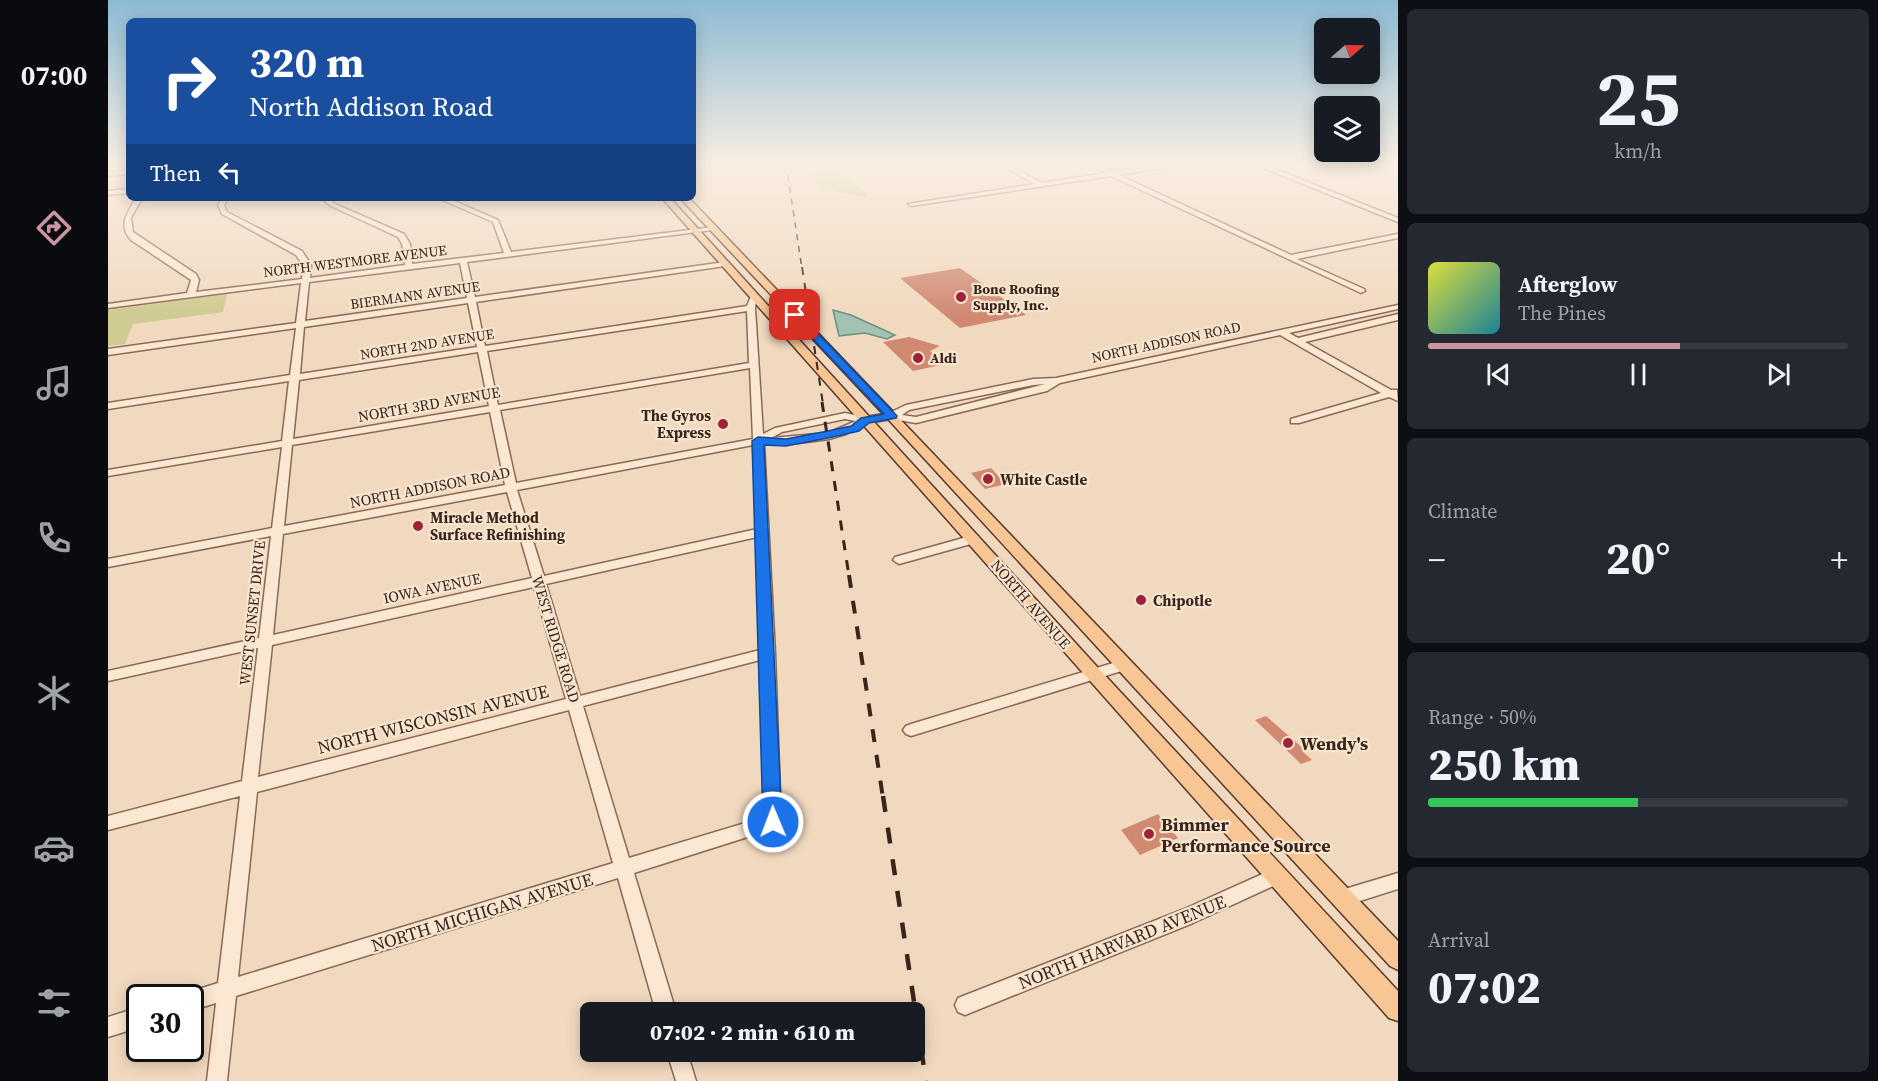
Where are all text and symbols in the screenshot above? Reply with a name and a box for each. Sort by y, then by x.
north arrow [1314,18,1380,84]
map controls [1314,18,1380,162]
text: 320 m [249,33,364,91]
icon: right [150,42,228,120]
text: 25 [1596,44,1680,151]
text: 07:00 [21,57,87,94]
text: North Addison Road [249,88,493,125]
button: layers [1314,96,1380,162]
text: km/h [1614,137,1662,165]
icon: left [213,156,246,189]
text: Then [150,158,201,188]
icon: directions [33,207,75,249]
street label: NORTH WESTMORE AVENUE [262,240,448,282]
text: Afterglow [1518,269,1618,299]
street label: BIERMANN AVENUE [349,276,481,314]
place label: Bone Roofing Supply, Inc. [973,279,1060,315]
pin [769,289,820,340]
marker: Bone Roofing Supply, Inc. [954,290,968,304]
icon: arrive [778,298,811,331]
text: The Pines [1518,299,1606,327]
street label: NORTH ADDISON ROAD [1090,316,1242,368]
street label: NORTH 2ND AVENUE [359,324,495,364]
place label: Aldi [930,348,957,368]
marker: Aldi [911,351,925,365]
icon: previous [1482,358,1515,391]
icon: pause [1622,358,1655,391]
icon: next [1762,358,1795,391]
icon: music [33,362,75,404]
street label: NORTH 3RD AVENUE [356,381,502,427]
place label: The Gyros Express [641,405,711,443]
marker: The Gyros Express [716,417,730,431]
street label: NORTH ADDISON ROAD [348,461,512,513]
place label: White Castle [1000,469,1087,490]
marker: White Castle [981,472,995,486]
text: Climate [1428,497,1497,525]
place label: Miracle Method Surface Refinishing [430,507,565,545]
icon: phone [33,517,75,559]
marker: Miracle Method Surface Refinishing [411,519,425,533]
text: 20° [1606,527,1670,589]
text: − [1428,537,1446,582]
text: + [1830,537,1848,582]
street label: WEST SUNSET DRIVE [234,539,270,687]
street label: NORTH AVENUE [986,555,1076,653]
street label: IOWA AVENUE [381,567,483,609]
street label: WEST RIDGE ROAD [527,573,585,705]
place label: Chipotle [1153,590,1212,611]
marker: Chipotle [1134,593,1148,607]
icon: climate [33,672,75,714]
street label: NORTH WISCONSIN AVENUE [315,678,551,760]
text: Range · 50% [1428,703,1537,731]
place label: Wendy's [1300,731,1368,756]
text: 250 km [1428,733,1580,795]
marker: Wendy's [1281,736,1295,750]
position arrow [741,790,805,854]
place label: Bimmer Performance Source [1161,812,1331,858]
icon: car [33,827,75,869]
marker: Bimmer Performance Source [1142,827,1156,841]
street label: NORTH MICHIGAN AVENUE [368,866,596,958]
street label: NORTH HARVARD AVENUE [1014,889,1230,995]
text: Arrival [1428,926,1490,954]
text: 07:02 [1428,956,1541,1018]
icon: filters [33,982,75,1024]
speed limit sign: 30 [126,984,204,1062]
text: 07:02 · 2 min · 610 m [650,1017,855,1047]

